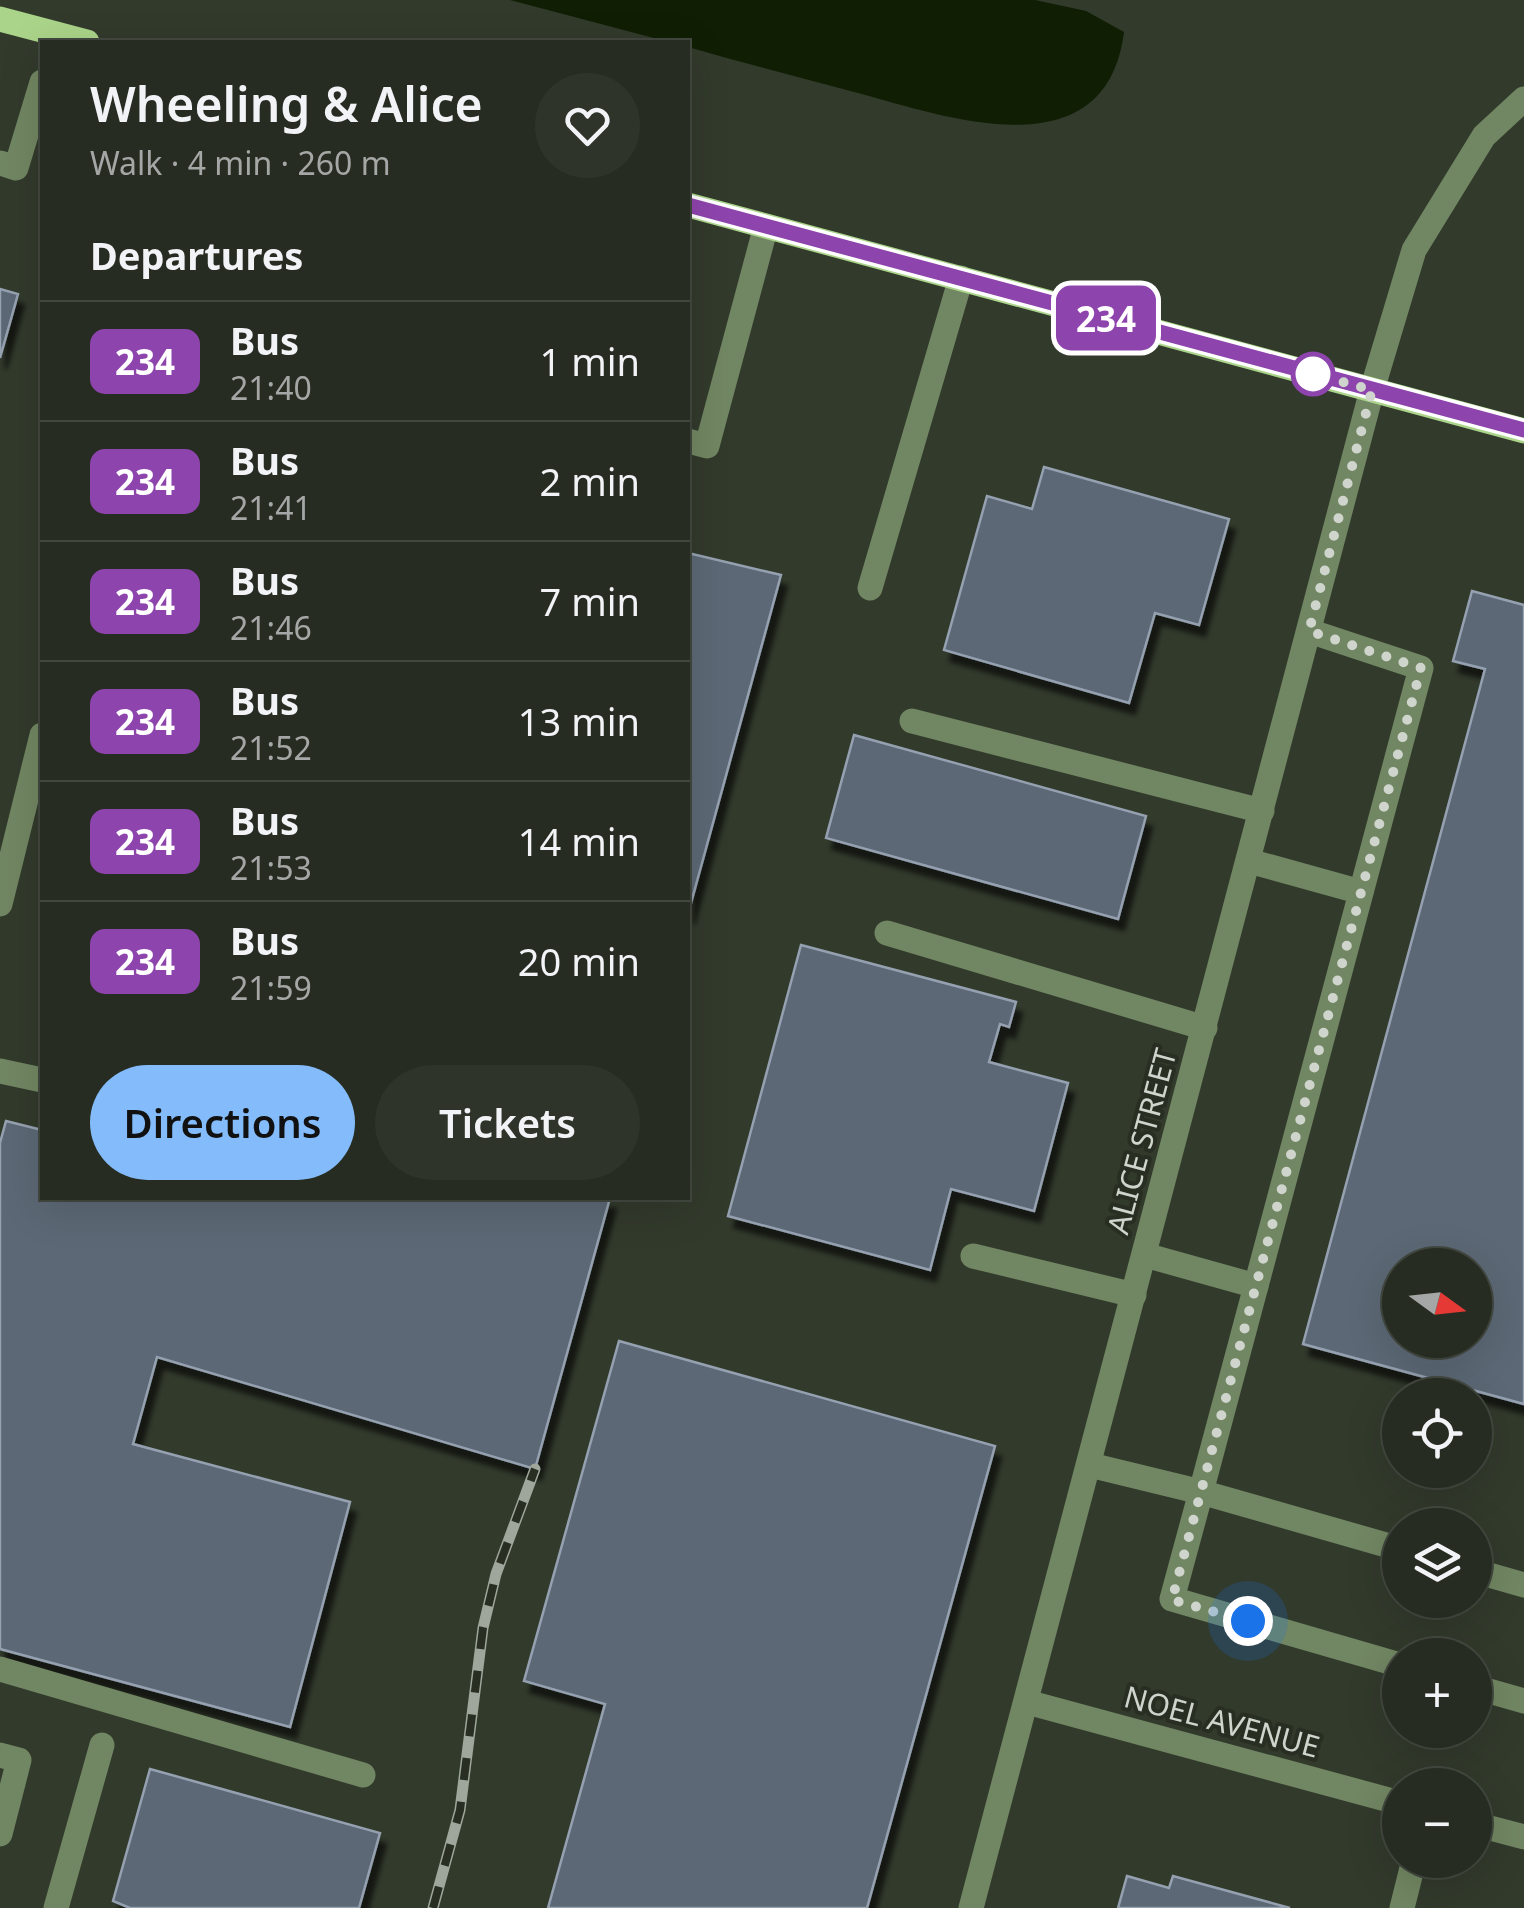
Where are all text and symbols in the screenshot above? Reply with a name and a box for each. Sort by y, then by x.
text: Wheeling & Alice [90,71,483,136]
button: heart [535,73,640,178]
text: Walk · 4 min · 260 m [90,141,391,184]
text: Departures [90,229,303,281]
line badge: 234 [1048,286,1164,350]
text: 234 [1076,295,1136,342]
text: Bus [230,314,299,366]
text: 1 min [540,335,640,387]
text: 234 [115,338,175,385]
unlabelled marker [1292,353,1334,395]
text: 21:40 [230,366,312,409]
text: Bus [230,434,299,486]
text: 2 min [540,455,640,507]
text: 234 [115,458,175,505]
text: 21:41 [230,486,312,529]
text: Bus [230,554,299,606]
text: 7 min [540,575,640,627]
text: 234 [115,578,175,625]
text: 21:46 [230,606,312,649]
text: Bus [230,674,299,726]
text: 13 min [518,695,640,747]
text: 234 [115,698,175,745]
text: 21:52 [230,726,312,769]
text: Bus [230,794,299,846]
text: 14 min [518,815,640,867]
text: 234 [115,818,175,865]
text: 21:53 [230,846,312,889]
text: Bus [230,914,299,966]
text: 20 min [518,935,640,987]
text: 234 [115,938,175,985]
text: 21:59 [230,966,312,1009]
street label: ALICE STREET [1097,1043,1186,1238]
button: Directions [90,1065,355,1180]
button: Tickets [375,1065,640,1180]
north arrow [1382,1248,1492,1358]
map controls [1382,1248,1492,1878]
button: locate [1382,1378,1492,1488]
button: layers [1382,1508,1492,1618]
your location [1223,1596,1273,1646]
button: + [1382,1638,1492,1748]
street label: NOEL AVENUE [1120,1675,1324,1767]
button: − [1382,1768,1492,1878]

